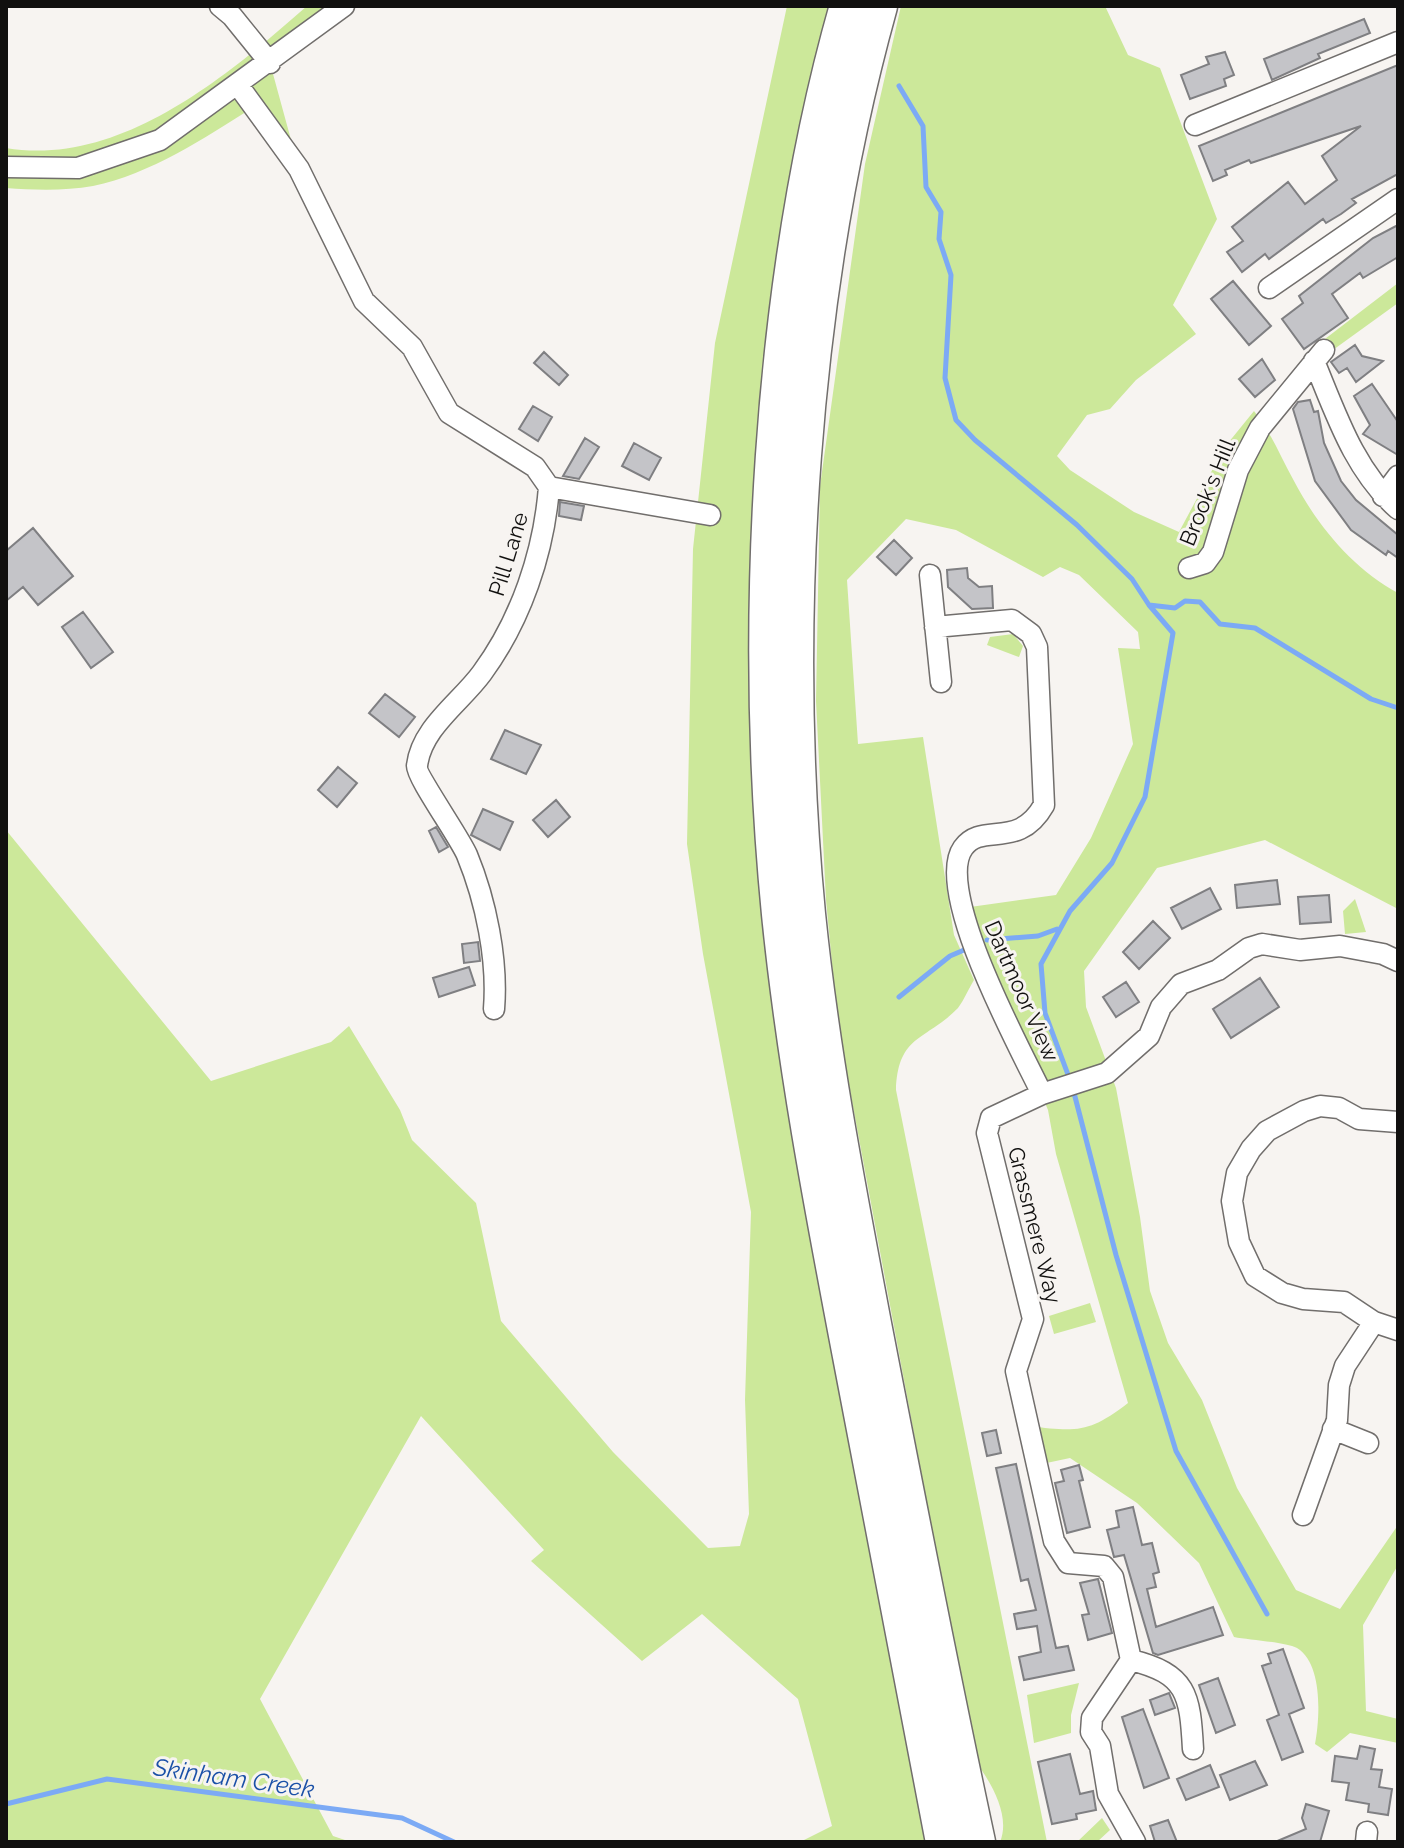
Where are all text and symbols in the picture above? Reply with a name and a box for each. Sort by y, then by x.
street label: Brook's Hill [1174,435,1240,549]
street label: Pill Lane [483,509,533,599]
street label: Dartmoor View [979,917,1065,1066]
street label: Grassmere Way [1003,1144,1067,1306]
water label: Skinham Creek [151,1752,317,1804]

